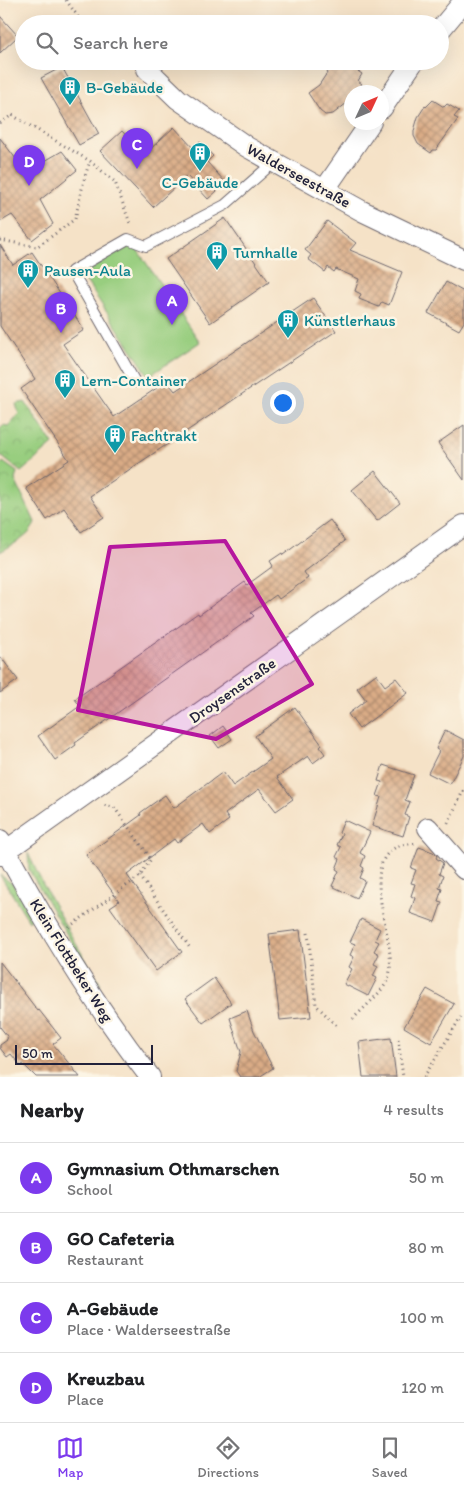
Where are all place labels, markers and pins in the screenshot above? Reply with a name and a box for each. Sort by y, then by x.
building icon: B-Gebäude [58,75,82,106]
place label: B-Gebäude [86,78,163,97]
pin: C [121,128,153,169]
building icon: C-Gebäude [188,141,212,172]
pin: D [13,145,45,186]
place label: C-Gebäude [161,173,239,192]
building icon: Turnhalle [205,240,229,271]
place label: Turnhalle [233,243,298,262]
building icon: Pausen-Aula [16,258,40,289]
place label: Pausen-Aula [44,261,131,280]
pin: A [156,284,188,325]
pin: B [45,292,77,333]
building icon: Künstlerhaus [276,308,300,339]
place label: Künstlerhaus [304,311,396,330]
building icon: Lern-Container [53,368,77,399]
place label: Lern-Container [81,371,187,390]
building icon: Fachtrakt [103,423,127,454]
place label: Fachtrakt [131,426,197,445]

